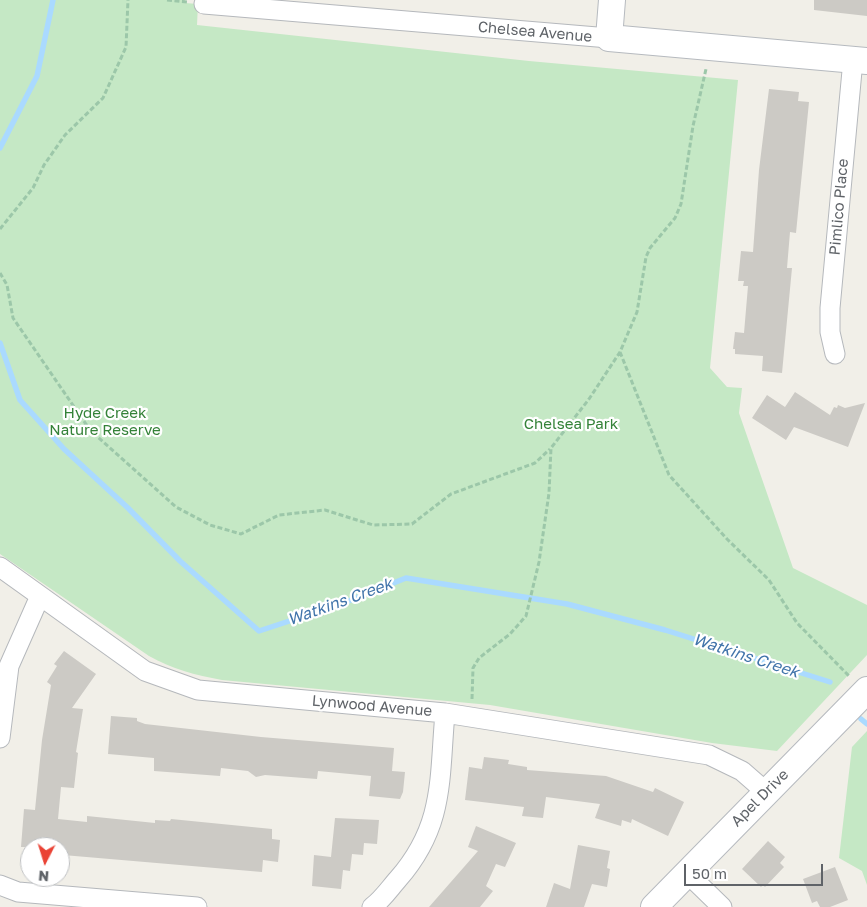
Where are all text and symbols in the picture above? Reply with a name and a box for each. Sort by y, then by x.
street label: Chelsea Avenue [477,18,593,46]
street label: Pimlico Place [826,158,852,256]
park label: Hyde Creek Nature Reserve [49,404,161,439]
park label: Chelsea Park [524,415,618,433]
water label: Watkins Creek [285,574,395,630]
water label: Watkins Creek [691,630,801,682]
street label: Lynwood Avenue [311,692,433,720]
street label: Apel Drive [728,766,792,830]
north arrow [20,837,70,887]
scale bar [687,854,826,886]
text: 50 m [692,864,727,882]
text: N [38,868,50,885]

